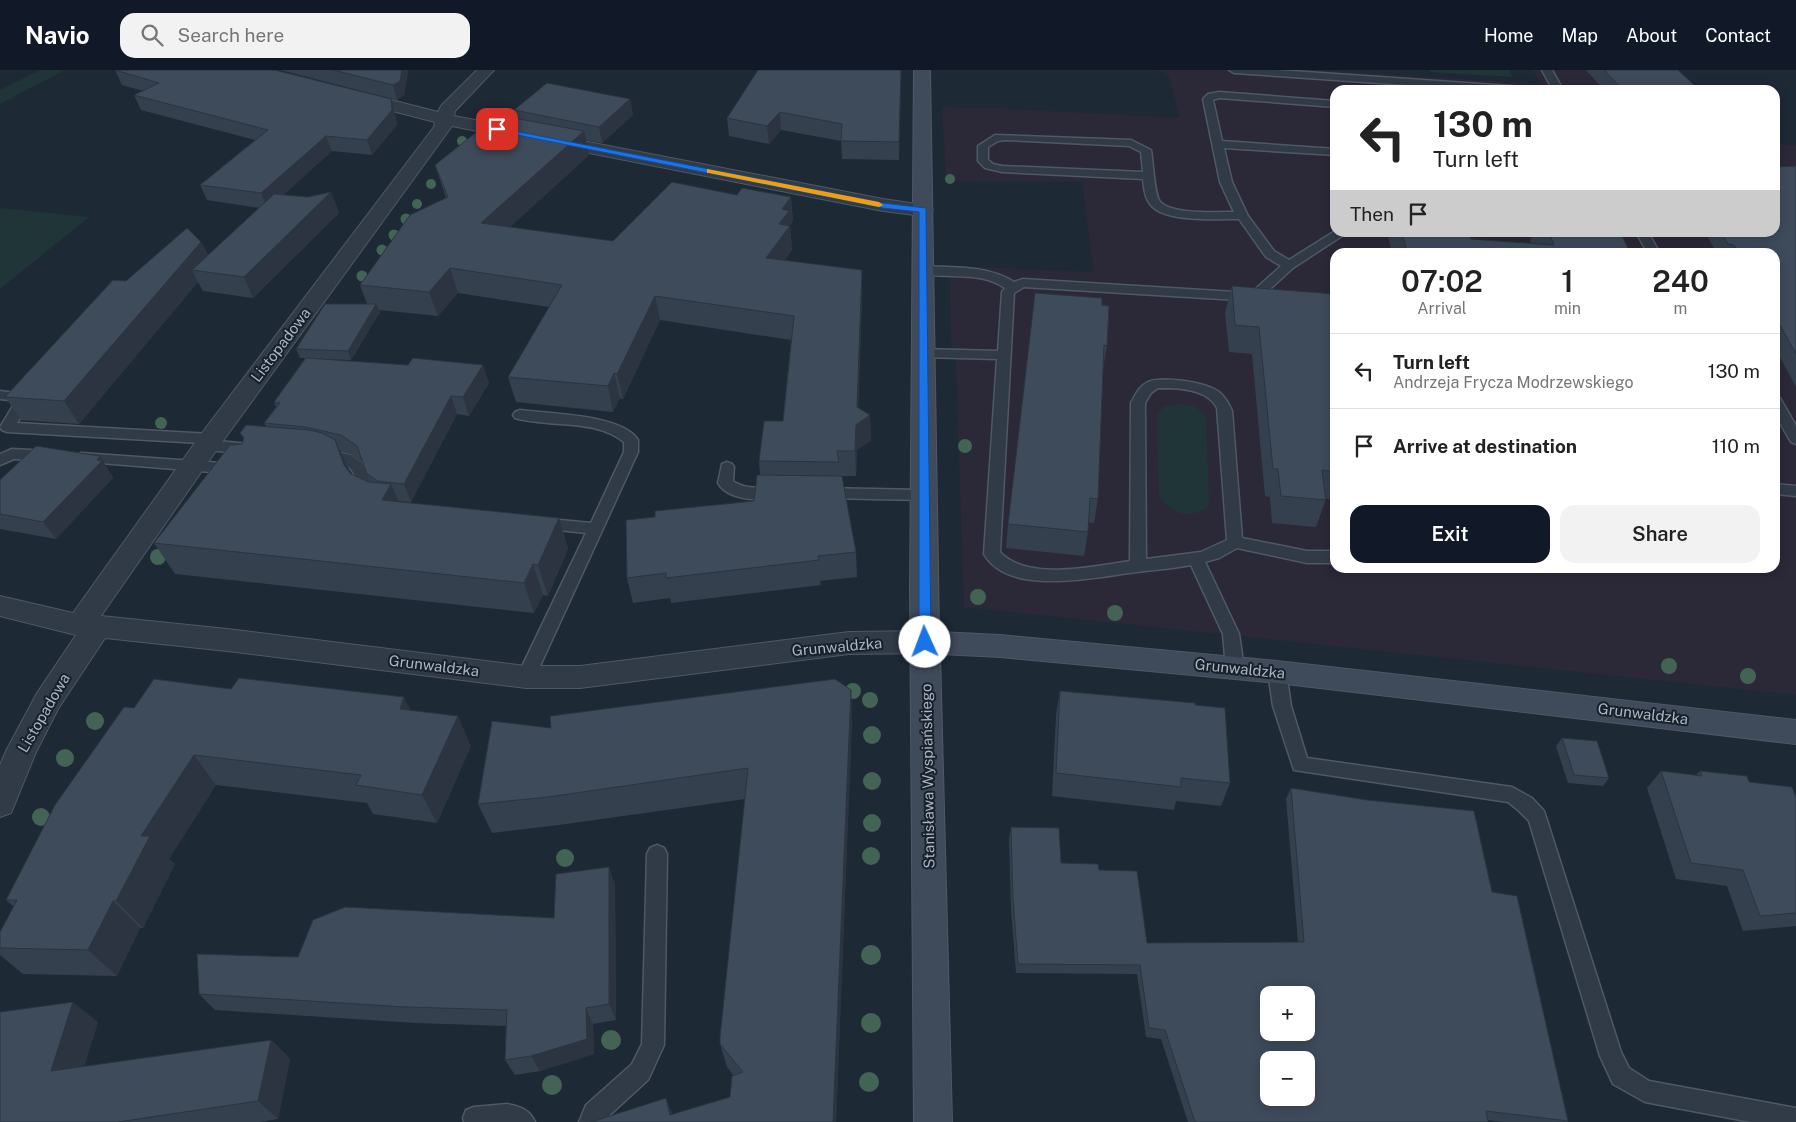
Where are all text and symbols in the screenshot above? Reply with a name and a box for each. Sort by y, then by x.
search box [120,13,470,58]
text: Navio [25,21,90,49]
icon: search [138,21,166,49]
text: Search here [178,24,284,46]
text: Home [1484,25,1534,46]
text: Map [1562,25,1598,46]
text: About [1626,25,1677,46]
text: Contact [1705,25,1771,46]
text: 130 m [1433,104,1533,145]
icon: left [1350,105,1415,170]
pin [476,108,518,150]
icon: arrive [483,115,511,143]
text: Turn left [1433,146,1519,172]
icon: arrive [1404,200,1432,228]
text: Then [1350,203,1394,225]
text: 07:02 [1401,263,1483,299]
text: 1 [1561,263,1574,299]
text: 240 [1652,263,1709,299]
text: Arrival [1417,299,1467,318]
text: min [1554,299,1581,318]
text: m [1674,299,1687,318]
street label: Listopadowa [247,304,314,385]
text: Turn left [1393,351,1470,373]
icon: left [1350,357,1378,385]
text: 130 m [1708,360,1760,382]
text: Andrzeja Frycza Modrzewskiego [1393,373,1633,392]
icon: arrive [1350,432,1378,460]
text: Arrive at destination [1393,435,1577,457]
text: 110 m [1712,435,1760,457]
button: Exit [1350,505,1550,563]
button: Share [1560,505,1760,563]
position arrow [898,615,950,667]
street label: Grunwaldzka [791,634,883,659]
street label: Grunwaldzka [388,652,480,679]
street label: Grunwaldzka [1194,655,1286,682]
street label: Listopadowa [14,670,73,755]
street label: Stanisława Wyspiańskiego [917,683,938,869]
street label: Grunwaldzka [1597,700,1689,727]
map controls [1260,986,1315,1106]
button: + [1260,986,1315,1041]
button: − [1260,1051,1315,1106]

